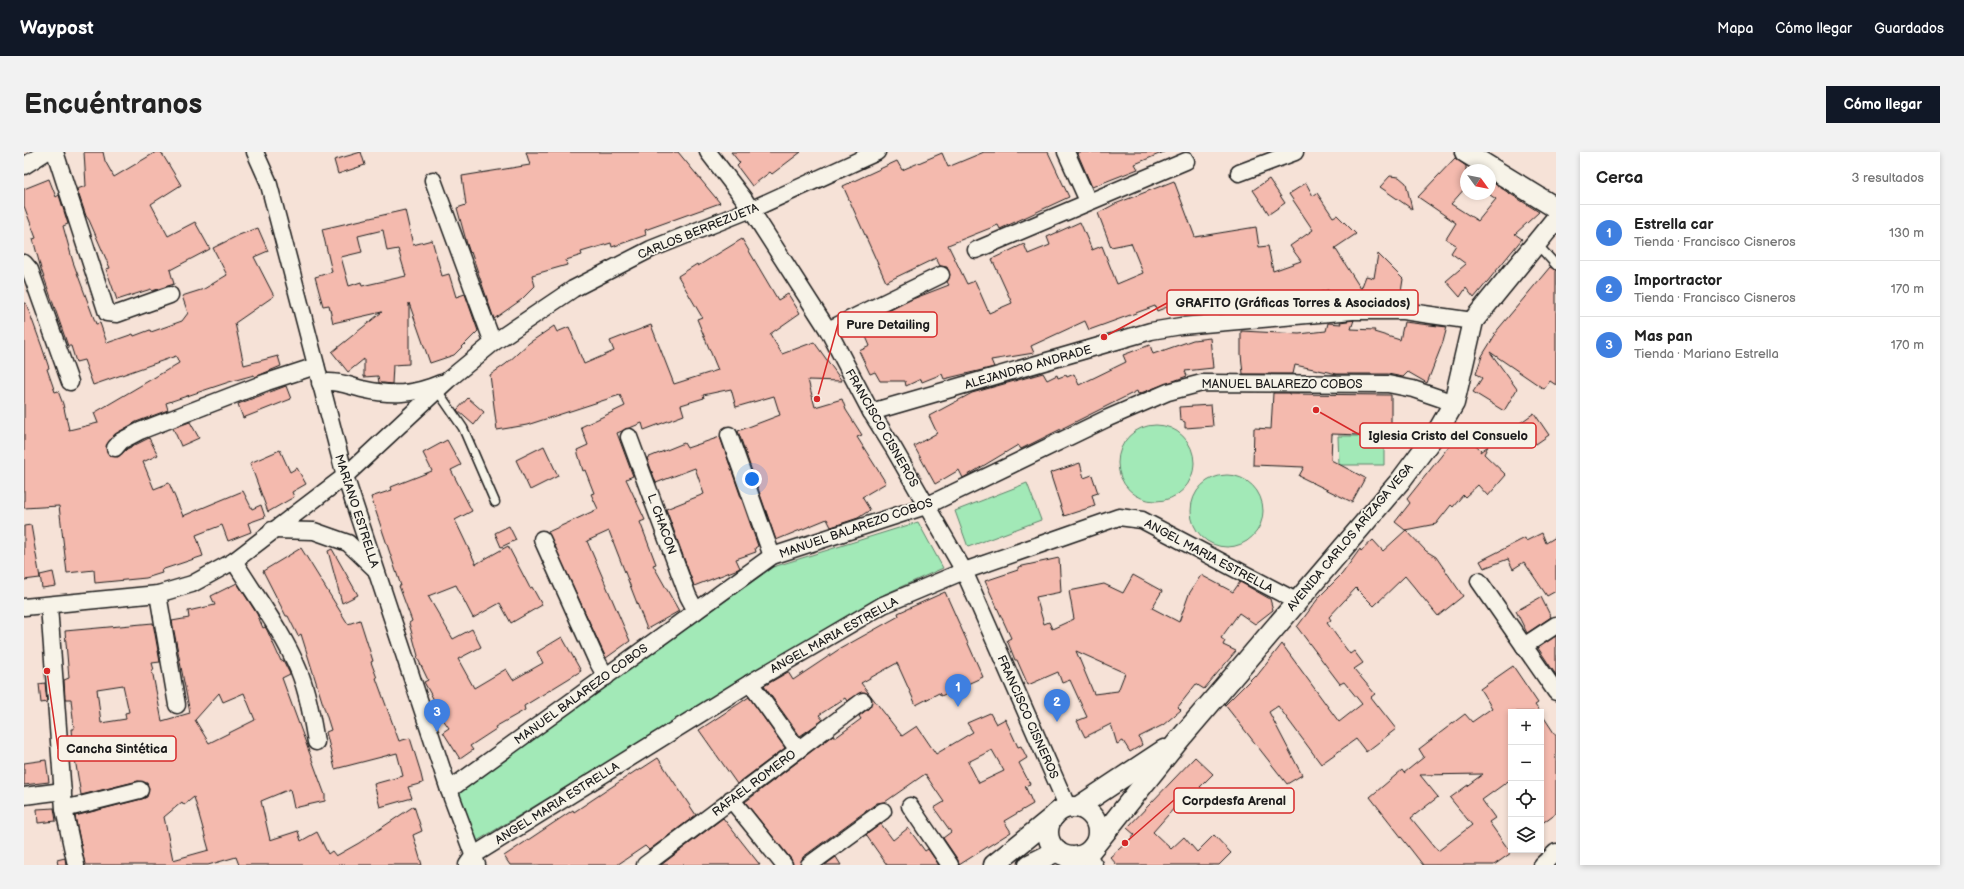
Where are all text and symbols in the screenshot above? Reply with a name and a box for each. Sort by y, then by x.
text: Waypost [20,17,94,40]
text: Mapa [1717,20,1753,37]
text: Cómo llegar [1775,20,1852,37]
text: Guardados [1874,20,1944,37]
button: Cómo llegar [1826,86,1940,123]
text: Encuéntranos [24,88,202,121]
north arrow [1460,164,1496,200]
text: Cerca [1596,168,1643,188]
text: 3 resultados [1852,170,1924,186]
street label: CARLOS BERREZUETA [636,200,761,263]
text: Estrella car [1634,215,1713,234]
text: 1 [1606,225,1612,241]
text: 130 m [1889,225,1924,241]
text: Tienda · Francisco Cisneros [1634,234,1796,250]
text: Importractor [1634,271,1722,290]
text: 2 [1605,281,1613,297]
text: 170 m [1891,281,1924,297]
callout: GRAFITO (Gráficas Torres & Asociados) [1167,290,1418,315]
text: Tienda · Francisco Cisneros [1634,290,1796,306]
text: GRAFITO (Gráficas Torres & Asociados) [1175,295,1411,311]
callout: Pure Detailing [838,312,937,337]
text: Pure Detailing [846,317,930,333]
text: Mas pan [1634,327,1693,346]
text: 3 [1605,337,1613,353]
text: 170 m [1891,337,1924,353]
street label: ALEJANDRO ANDRADE [963,342,1094,393]
text: Tienda · Mariano Estrella [1634,346,1779,362]
street label: FRANCISCO CISNEROS [842,367,922,490]
street label: MANUEL BALAREZO COBOS [1201,377,1363,392]
callout: Iglesia Cristo del Consuelo [1360,423,1536,448]
text: Iglesia Cristo del Consuelo [1368,428,1528,444]
street label: MARIANO ESTRELLA [331,453,382,570]
street label: AVENIDA CARLOS ARÍZAGA VEGA [1283,459,1417,614]
your location [742,469,762,489]
street label: L. CHACON [644,492,679,557]
street label: MANUEL BALAREZO COBOS [777,495,935,562]
street label: ANGEL MARIA ESTRELLA [1142,516,1276,597]
street label: ANGEL MARIA ESTRELLA [768,594,901,677]
street label: MANUEL BALAREZO COBOS [512,641,651,748]
street label: FRANCISCO CISNEROS [993,653,1062,781]
pin: 1 [945,674,971,707]
pin: 2 [1044,689,1070,722]
pin: 3 [424,699,450,732]
map controls [1508,709,1544,853]
button: + [1508,709,1544,745]
callout: Cancha Sintética [58,736,176,761]
text: Cancha Sintética [66,741,168,757]
button: − [1508,745,1544,781]
street label: RAFAEL ROMERO [709,747,799,820]
street label: ANGEL MARIA ESTRELLA [492,759,623,848]
button: locate [1508,781,1544,817]
callout: Corpdesfa Arenal [1174,788,1294,813]
text: Corpdesfa Arenal [1182,793,1286,809]
button: layers [1508,817,1544,853]

